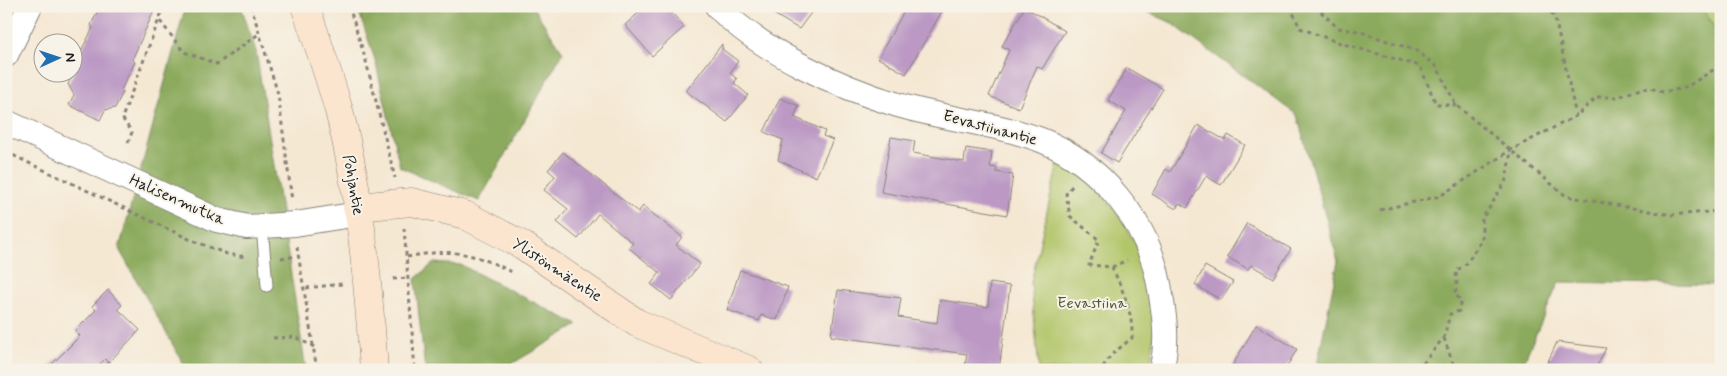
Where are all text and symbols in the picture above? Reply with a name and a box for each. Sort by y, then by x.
north arrow [32,32,82,82]
text: N [61,52,79,63]
street label: Eevastiinantie [941,105,1039,151]
street label: Pohjantie [337,153,369,217]
street label: Halisenmutka [126,169,229,231]
street label: Ylistönmäentie [508,233,606,307]
park label: Eevastiina [1057,293,1127,314]

